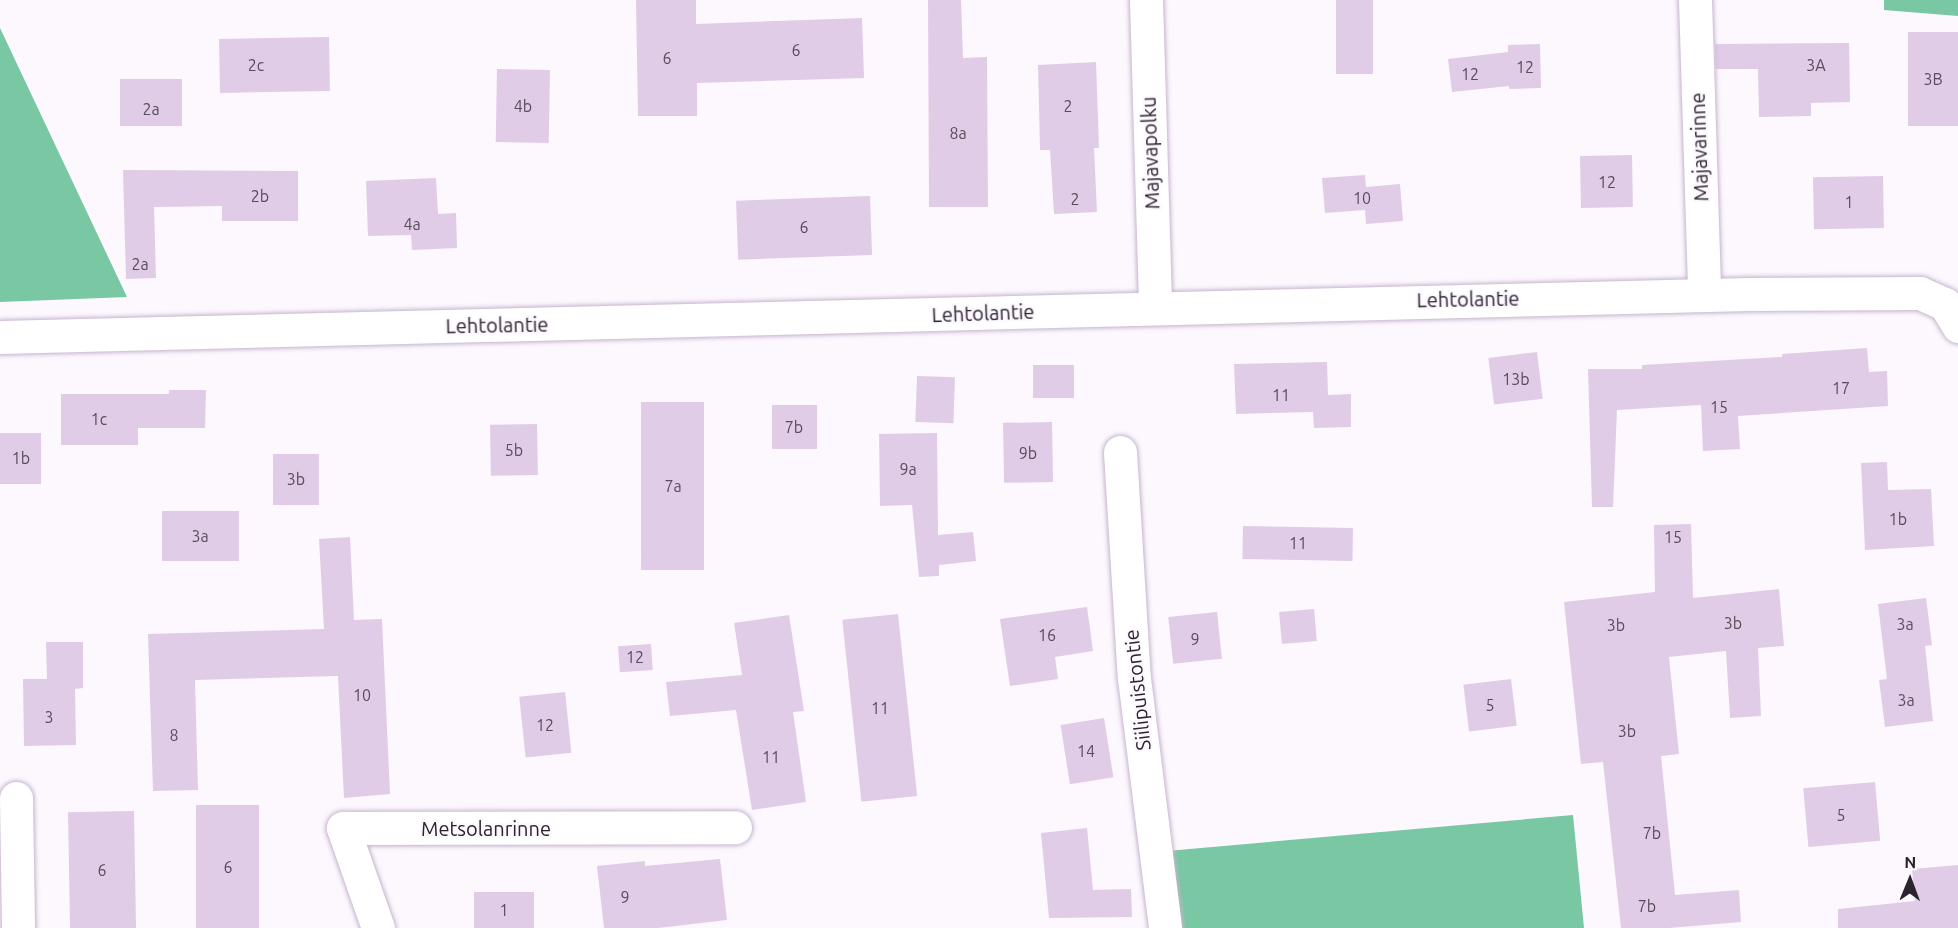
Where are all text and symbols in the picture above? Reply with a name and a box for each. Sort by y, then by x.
house number: 6 [791,40,801,60]
house number: 6 [662,48,672,68]
house number: 2c [248,55,264,75]
house number: 3A [1806,55,1826,75]
house number: 12 [1516,57,1534,77]
house number: 12 [1461,64,1479,84]
house number: 3B [1923,69,1943,89]
street label: Majavarinne [1685,92,1713,202]
house number: 4b [514,96,532,116]
house number: 2 [1063,96,1073,116]
street label: Majavapolku [1136,96,1164,210]
house number: 2a [142,99,160,119]
house number: 8a [949,123,967,143]
house number: 12 [1598,172,1616,192]
house number: 2b [251,186,269,206]
house number: 10 [1353,188,1371,208]
house number: 2 [1070,189,1080,209]
house number: 1 [1844,192,1854,212]
house number: 4a [403,214,421,234]
house number: 6 [799,217,809,237]
house number: 2a [131,254,149,274]
street label: Lehtolantie [1416,286,1520,312]
street label: Lehtolantie [931,299,1035,327]
street label: Lehtolantie [445,312,549,338]
house number: 13b [1502,369,1530,389]
house number: 17 [1832,378,1850,398]
house number: 11 [1272,385,1290,405]
house number: 15 [1710,397,1728,417]
house number: 1c [91,409,107,429]
house number: 7b [785,417,803,437]
house number: 5b [505,440,523,460]
house number: 9b [1019,443,1037,463]
house number: 1b [12,448,30,468]
house number: 9a [899,459,917,479]
house number: 3b [287,469,305,489]
house number: 7a [664,476,682,496]
house number: 1b [1889,509,1907,529]
house number: 3a [191,526,209,546]
house number: 15 [1664,527,1682,547]
house number: 11 [1289,533,1307,553]
house number: 3b [1724,613,1742,633]
house number: 3a [1896,614,1914,634]
house number: 3b [1607,615,1625,635]
house number: 16 [1038,625,1056,645]
street label: Siilipuistontie [1119,628,1155,752]
house number: 9 [1190,629,1200,649]
house number: 12 [626,647,644,667]
house number: 10 [353,685,371,705]
house number: 3a [1897,690,1915,710]
house number: 5 [1485,695,1495,715]
house number: 11 [871,698,889,718]
house number: 3 [44,707,54,727]
house number: 12 [536,715,554,735]
house number: 3b [1618,721,1636,741]
house number: 8 [169,725,179,745]
house number: 14 [1077,741,1095,761]
house number: 11 [762,747,780,767]
house number: 5 [1836,805,1846,825]
street label: Metsolanrinne [421,816,551,840]
house number: 7b [1643,823,1661,843]
north arrow [1880,850,1940,910]
text: N [1904,853,1916,871]
house number: 6 [223,857,233,877]
house number: 6 [97,860,107,880]
house number: 9 [620,887,630,907]
house number: 7b [1638,896,1656,916]
house number: 1 [499,900,509,920]

